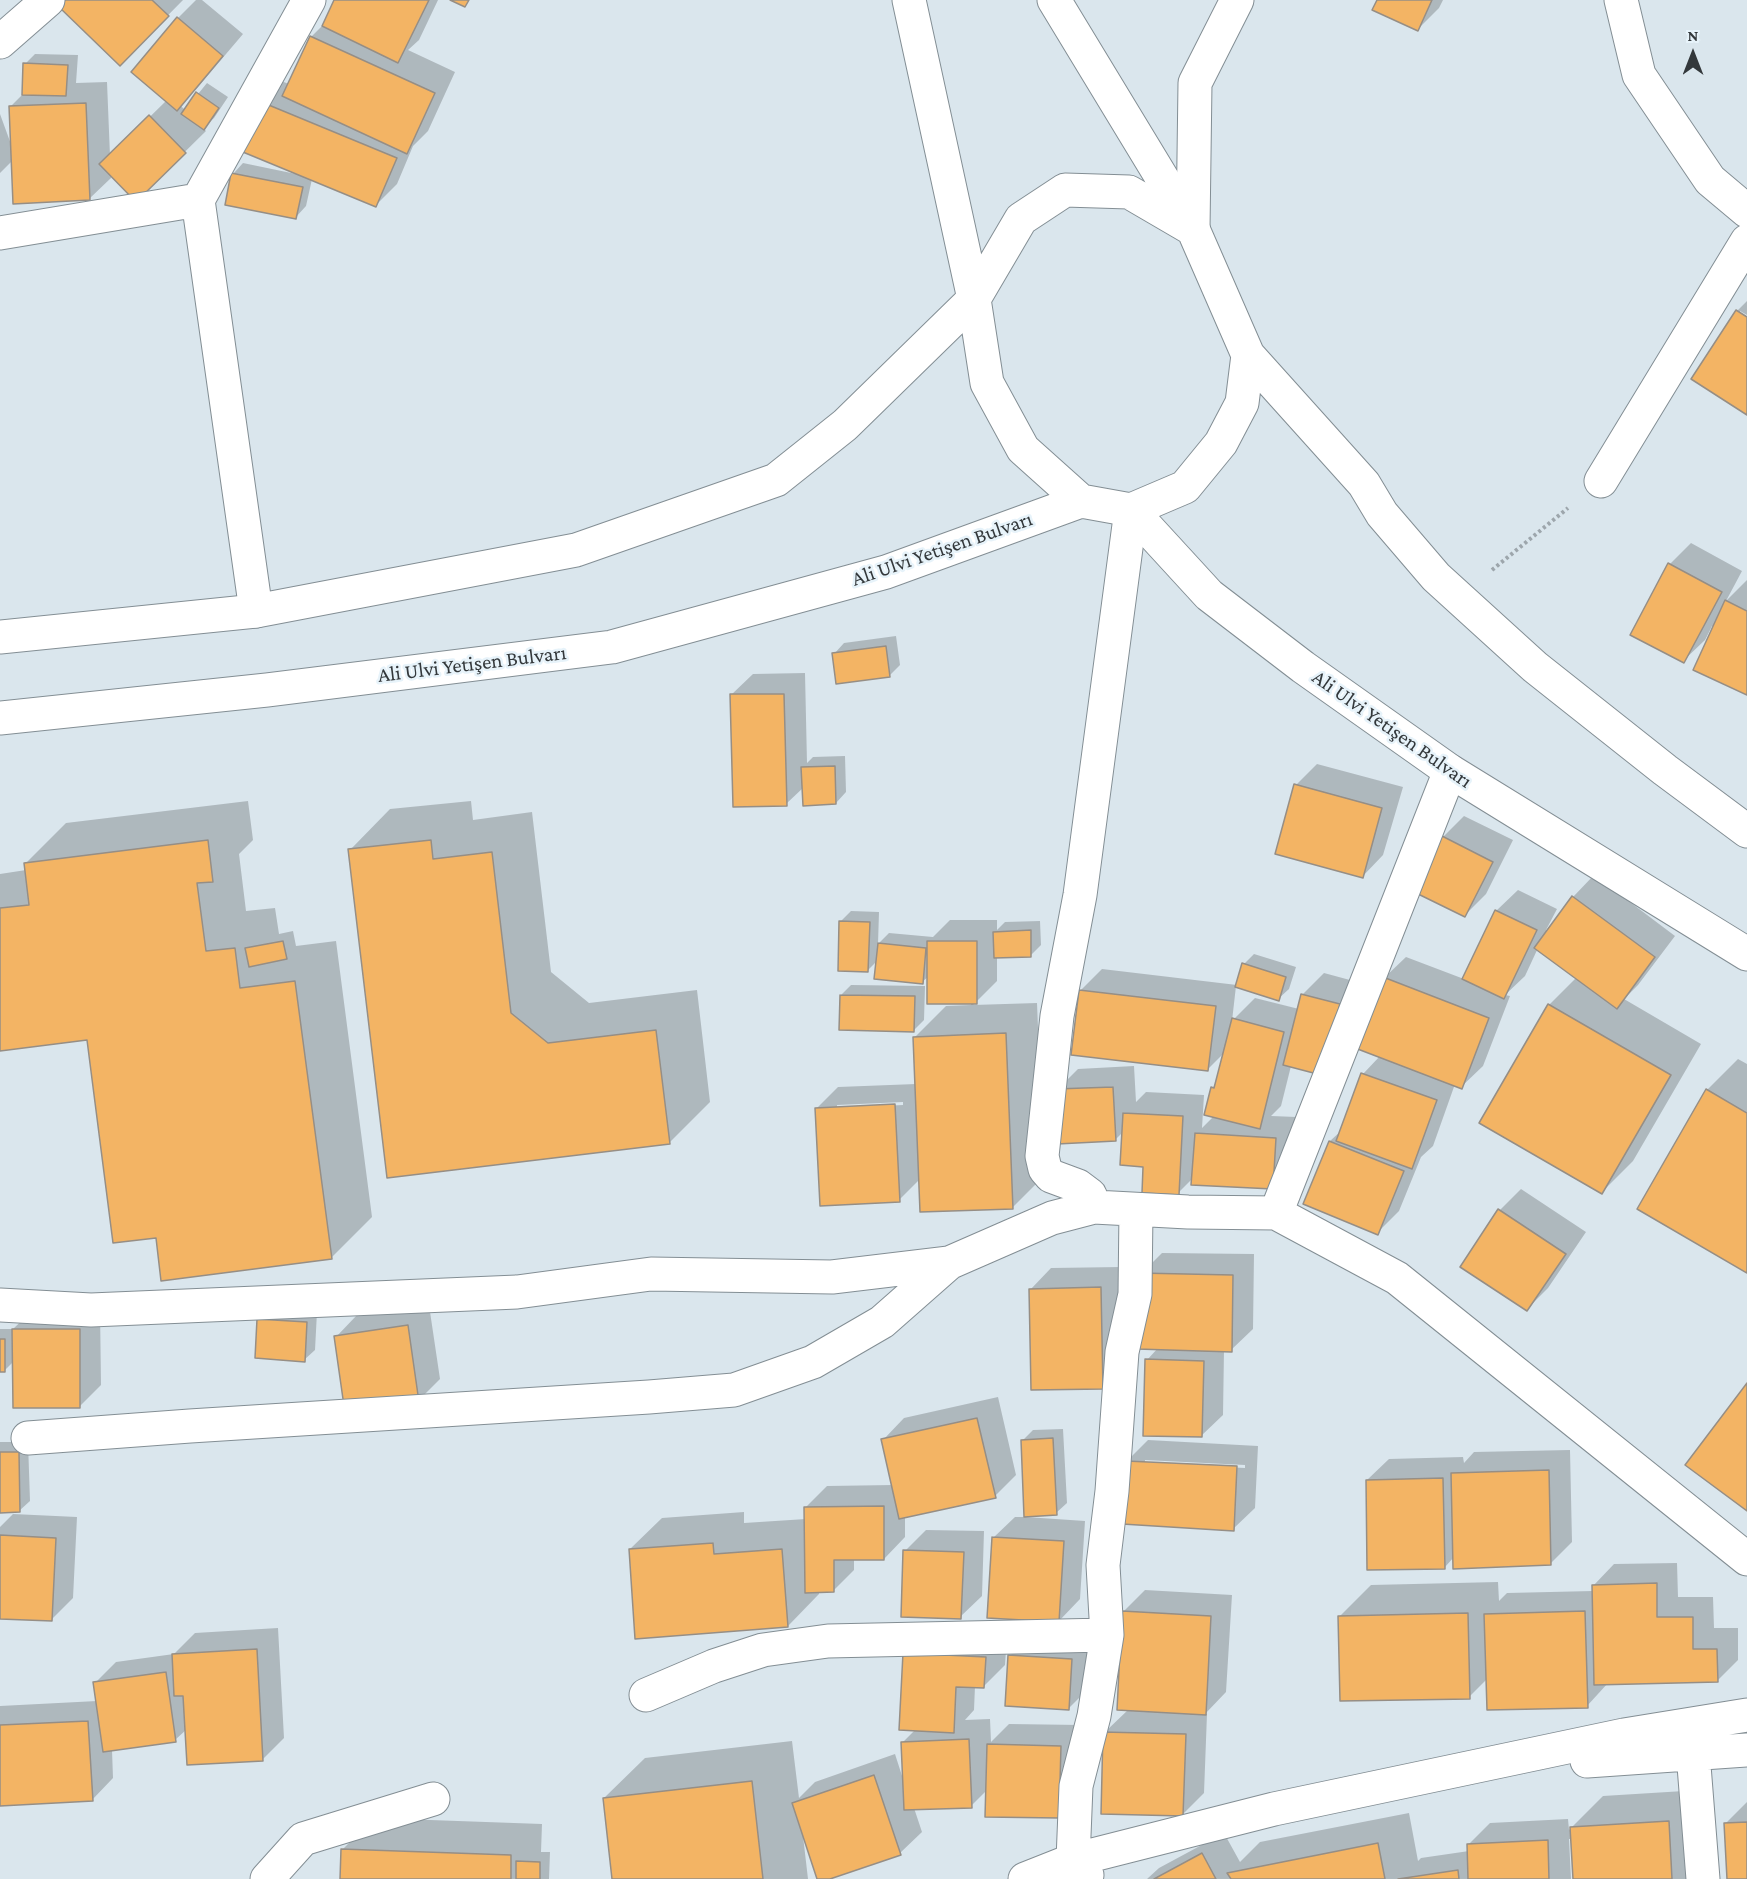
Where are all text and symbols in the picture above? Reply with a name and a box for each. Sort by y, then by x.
north arrow [1663,24,1723,84]
text: N [1688,27,1698,44]
street label: Ali Ulvi Yetişen Bulvarı [848,506,1036,592]
street label: Ali Ulvi Yetişen Bulvarı [376,640,568,688]
street label: Ali Ulvi Yetişen Bulvarı [1307,664,1477,794]

